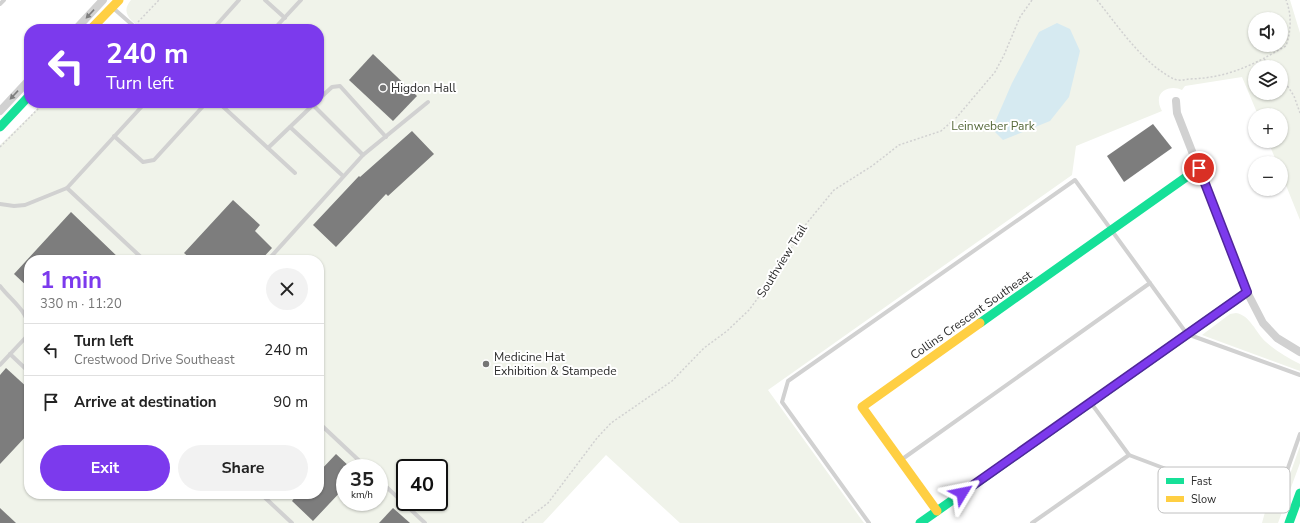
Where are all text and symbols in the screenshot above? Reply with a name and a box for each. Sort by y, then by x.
one-way arrow [85,9,94,20]
map controls [1248,12,1288,196]
button: sound [1248,12,1288,52]
text: 240 m [106,35,189,73]
icon: left [40,40,92,92]
button: layers [1248,60,1288,100]
text: Turn left [106,71,174,95]
place label: Higdon Hall [391,80,457,96]
marker: Higdon Hall [378,83,388,93]
one-way arrow [10,90,19,100]
button: + [1248,108,1288,148]
park label: Leinweber Park [951,118,1036,134]
pin [1182,151,1216,185]
button: − [1248,156,1288,196]
icon: arrive [1188,157,1210,179]
street label: Southview Trail [753,221,811,301]
text: 1 min [40,264,102,296]
street label: Collins Crescent Southeast [907,266,1036,363]
button: close [266,268,308,310]
text: 330 m · 11:20 [40,295,122,313]
text: Turn left [74,331,133,351]
icon: left [40,339,62,361]
text: 240 m [264,340,308,360]
place label: Medicine Hat Exhibition & Stampede [494,349,617,379]
text: Crestwood Drive Southeast [74,351,234,369]
marker: Medicine Hat Exhibition & Stampede [481,359,491,369]
icon: arrive [40,391,62,413]
text: Arrive at destination [74,392,217,412]
text: 90 m [273,392,308,412]
button: Exit [40,445,170,491]
button: Share [178,445,308,491]
speed limit sign: 40 [396,459,448,511]
text: 35 [350,466,374,493]
legend [1158,467,1290,513]
position arrow [941,472,983,514]
text: Fast [1191,474,1212,489]
text: km/h [351,488,373,502]
text: Slow [1191,492,1216,507]

